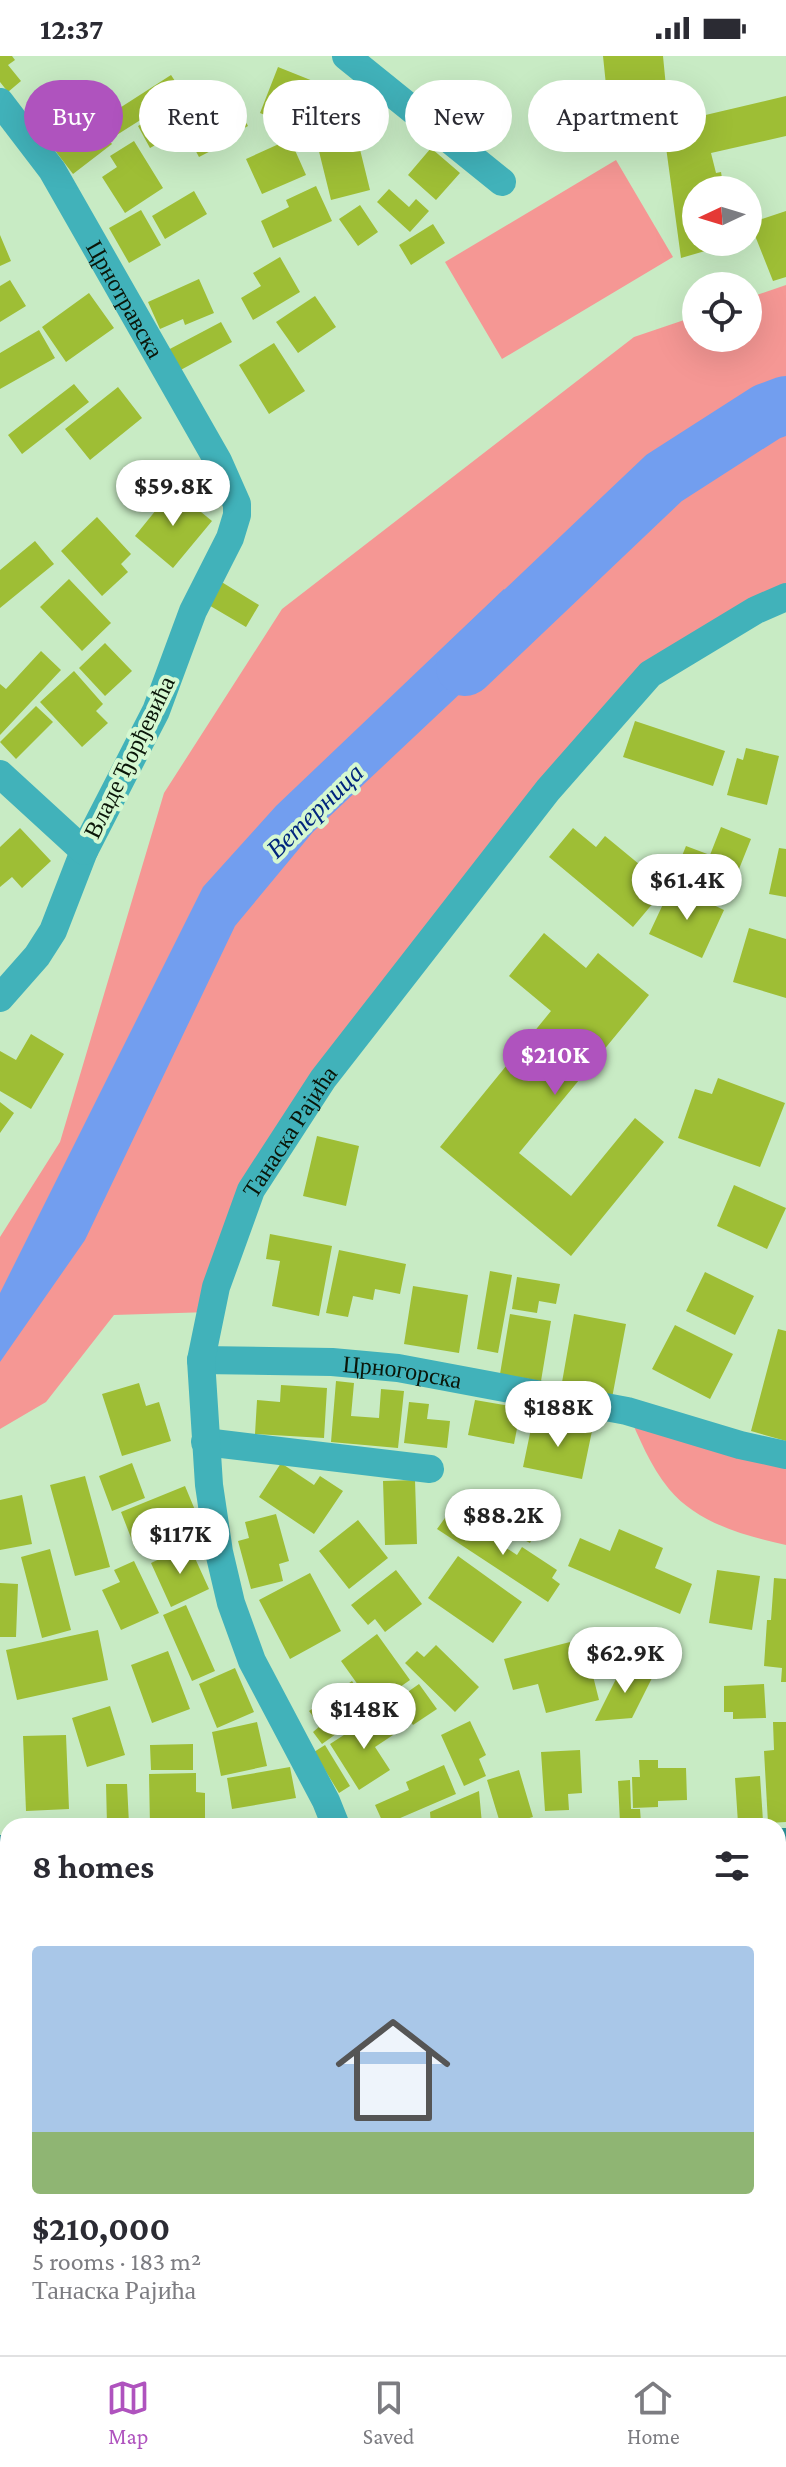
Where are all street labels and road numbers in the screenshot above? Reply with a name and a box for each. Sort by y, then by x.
street label: Црнотравска [81,235,170,363]
street label: Владе Ђорђевића [78,671,180,843]
street label: Танаска Рајића [237,1060,342,1202]
street label: Црногорска [342,1350,464,1393]

